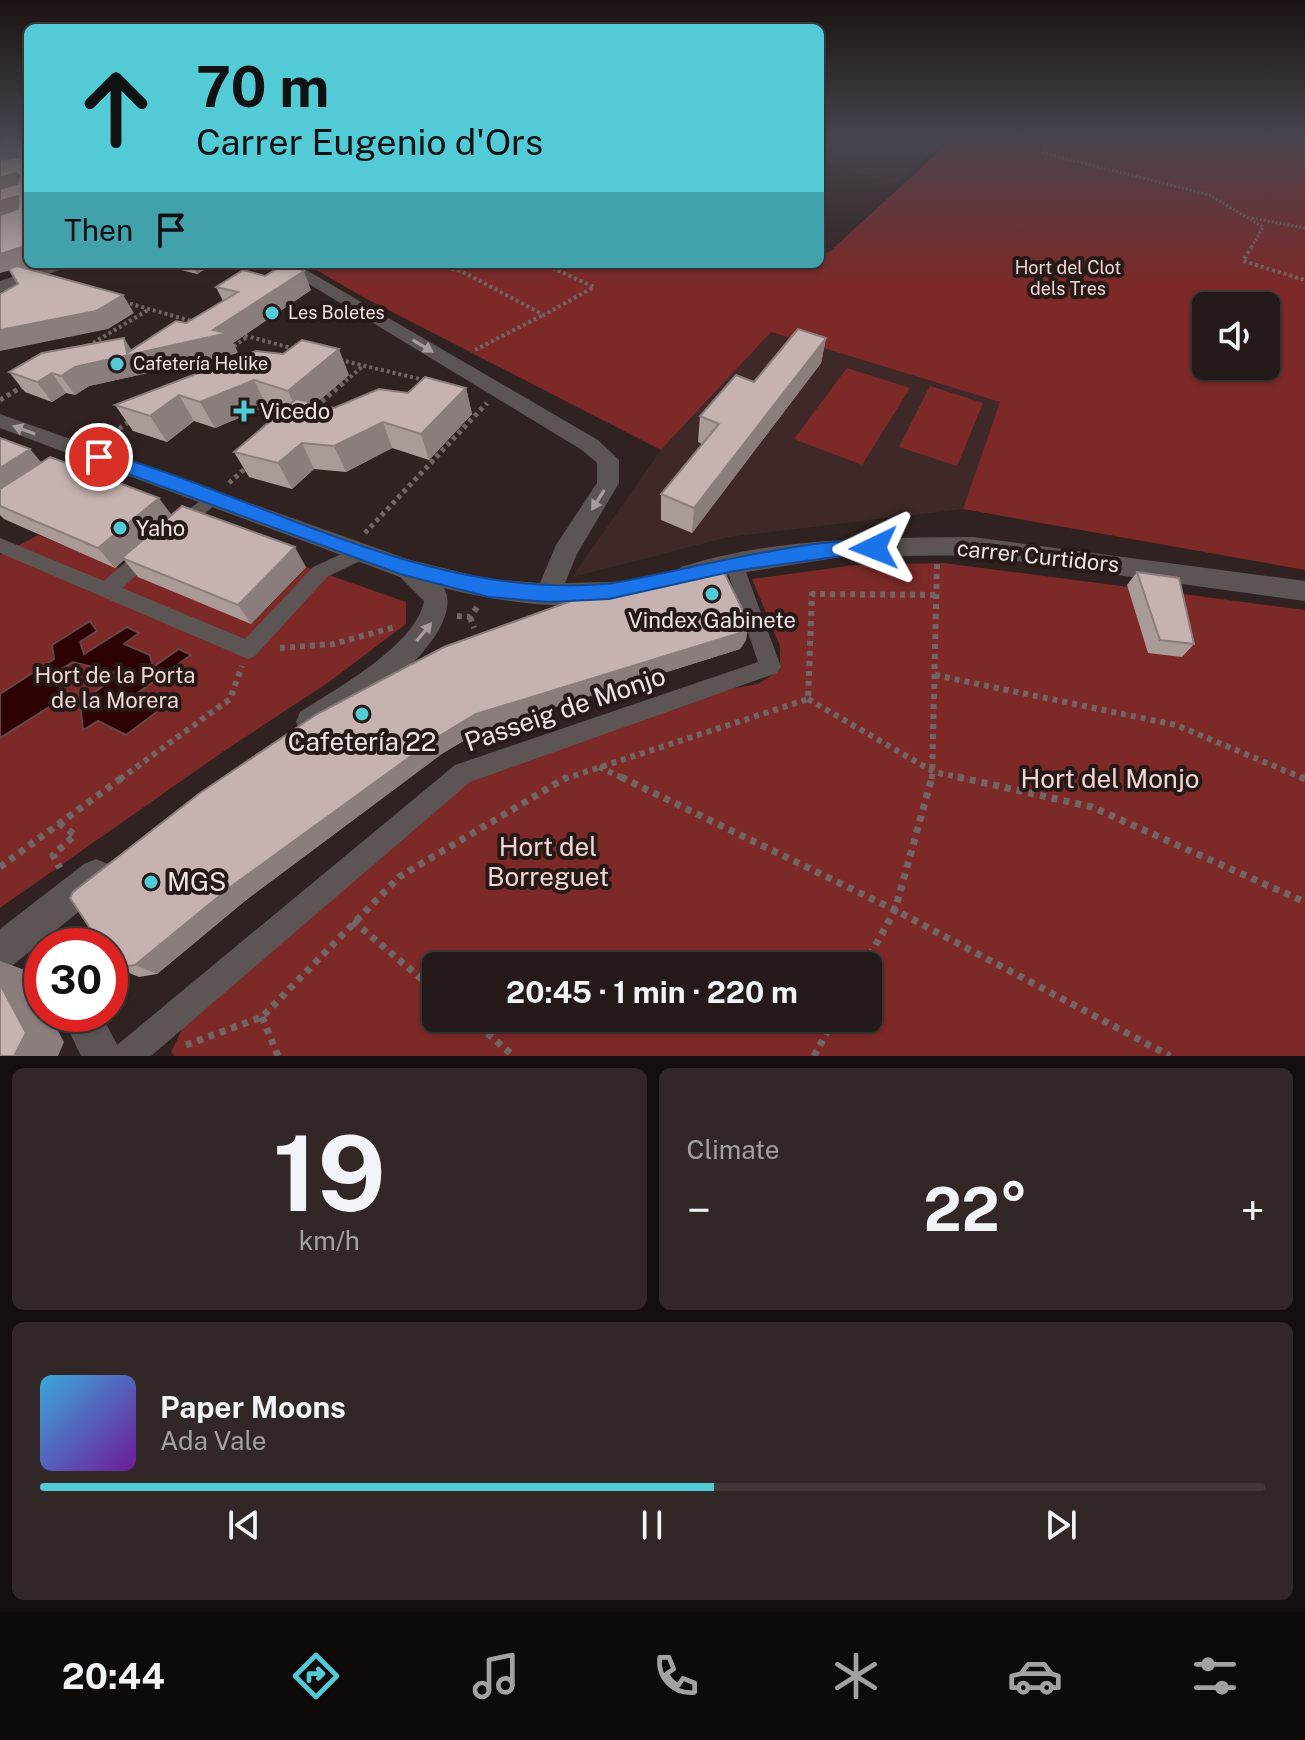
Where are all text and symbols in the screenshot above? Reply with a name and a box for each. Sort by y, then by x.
text: 70 m [196,54,329,120]
icon: ahead [64,56,168,160]
text: Carrer Eugenio d'Ors [196,121,543,163]
icon: arrive [149,208,193,252]
text: Then [64,212,133,248]
park label: Hort del Clot dels Tres [1015,257,1121,299]
map controls [1192,292,1280,380]
button: sound [1192,292,1280,380]
place label: Les Boletes [288,302,385,323]
marker: Les Boletes [263,304,281,322]
one-way arrow [412,339,435,353]
place label: Cafetería Helike [133,353,268,374]
marker: Cafetería Helike [108,355,126,373]
place label: Vicedo [260,398,330,424]
marker: Vicedo [235,402,253,420]
one-way arrow [12,423,36,436]
pin [65,423,133,491]
icon: arrive [77,435,121,479]
one-way arrow [591,489,605,511]
position arrow [832,506,916,590]
place label: Yaho [136,515,185,541]
marker: Yaho [111,519,129,537]
street label: carrer Curtidors [956,535,1120,577]
marker: Vindex Gabinete [703,585,721,603]
place label: Vindex Gabinete [628,607,796,633]
one-way arrow [415,622,432,642]
street label: Passeig de Monjo [460,660,669,757]
park label: Hort de la Porta de la Morera [34,662,196,713]
marker: Cafetería 22 [353,705,371,723]
place label: Cafetería 22 [288,726,436,757]
park label: Hort del Monjo [1021,763,1199,794]
park label: Hort del Borreguet [487,831,609,892]
place label: MGS [167,866,226,897]
marker: MGS [142,873,160,891]
speed limit sign: 30 [24,928,128,1032]
text: 20:45 · 1 min · 220 m [506,974,798,1010]
text: 19 [273,1112,386,1234]
text: Climate [687,1134,780,1165]
text: 22° [923,1174,1028,1245]
text: − [687,1184,711,1236]
text: + [1241,1184,1265,1236]
text: km/h [299,1225,360,1256]
text: Paper Moons [160,1389,346,1425]
text: Ada Vale [160,1425,266,1456]
icon: previous [222,1503,266,1547]
icon: pause [630,1503,674,1547]
icon: next [1039,1503,1083,1547]
icon: directions [288,1648,344,1704]
icon: music [468,1648,524,1704]
icon: phone [648,1648,704,1704]
icon: climate [828,1648,884,1704]
icon: car [1007,1648,1063,1704]
icon: filters [1187,1648,1243,1704]
text: 20:44 [62,1655,165,1697]

